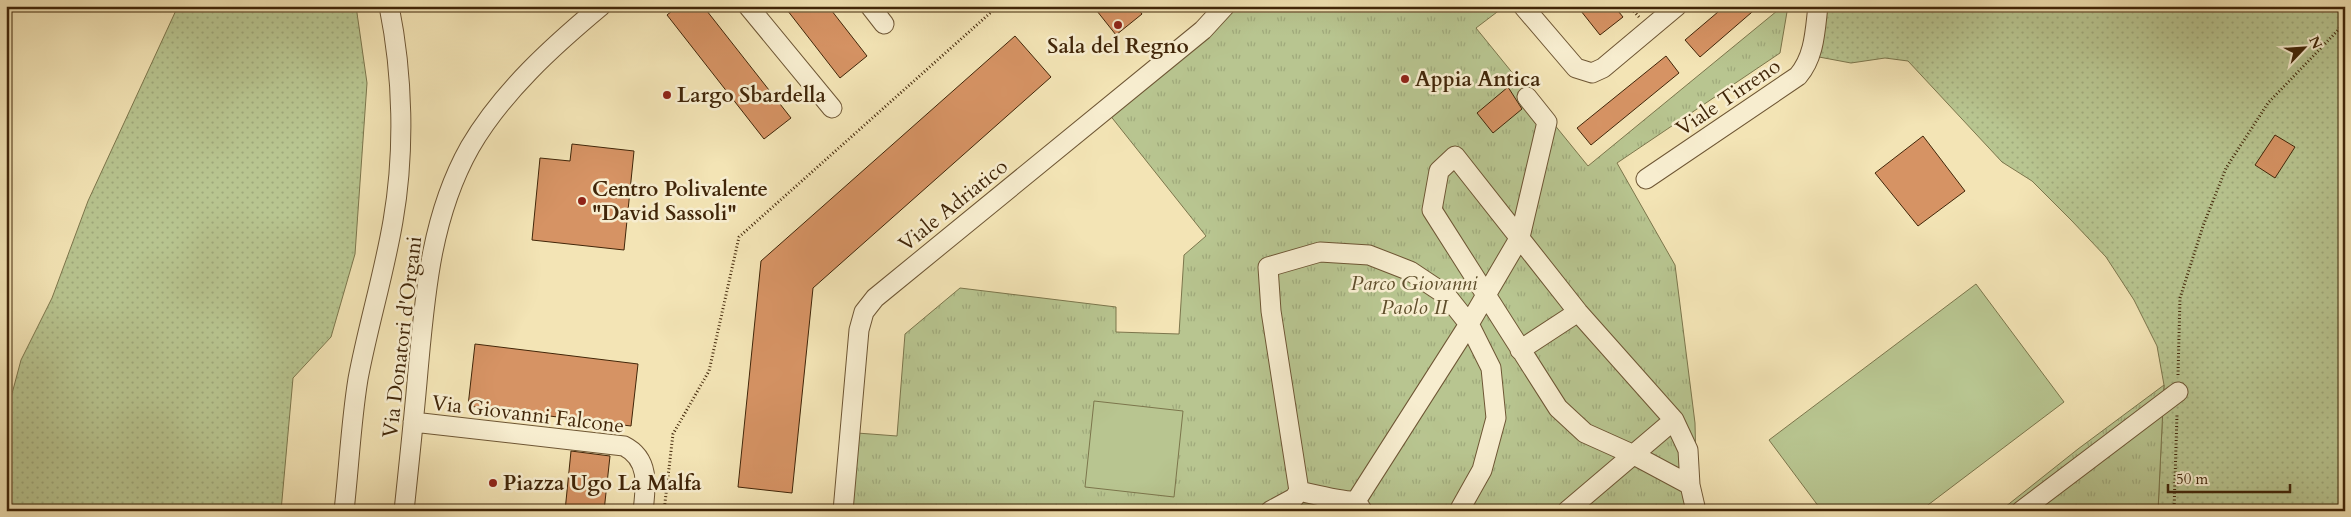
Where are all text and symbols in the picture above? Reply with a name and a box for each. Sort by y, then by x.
marker: Sala del Regno [1112,19,1124,31]
north arrow [2278,22,2328,72]
place label: Sala del Regno [1047,32,1189,61]
text: N [2304,33,2327,52]
street label: Viale Tirreno [1670,52,1786,143]
place label: Appia Antica [1415,65,1541,94]
marker: Appia Antica [1399,73,1411,85]
place label: Largo Sbardella [677,81,826,110]
marker: Largo Sbardella [661,89,673,101]
street label: Viale Adriatico [892,152,1014,259]
place label: Centro Polivalente "David Sassoli" [592,175,768,228]
marker: Centro Polivalente "David Sassoli" [576,195,588,207]
street label: Via Donatori d'Organi [376,234,429,440]
park label: Parco Giovanni Paolo II [1350,269,1478,322]
street label: Via Giovanni Falcone [430,388,626,441]
scale bar [2168,462,2291,494]
place label: Piazza Ugo La Malfa [503,469,702,498]
text: 50 m [2176,469,2208,489]
marker: Piazza Ugo La Malfa [487,477,499,489]

